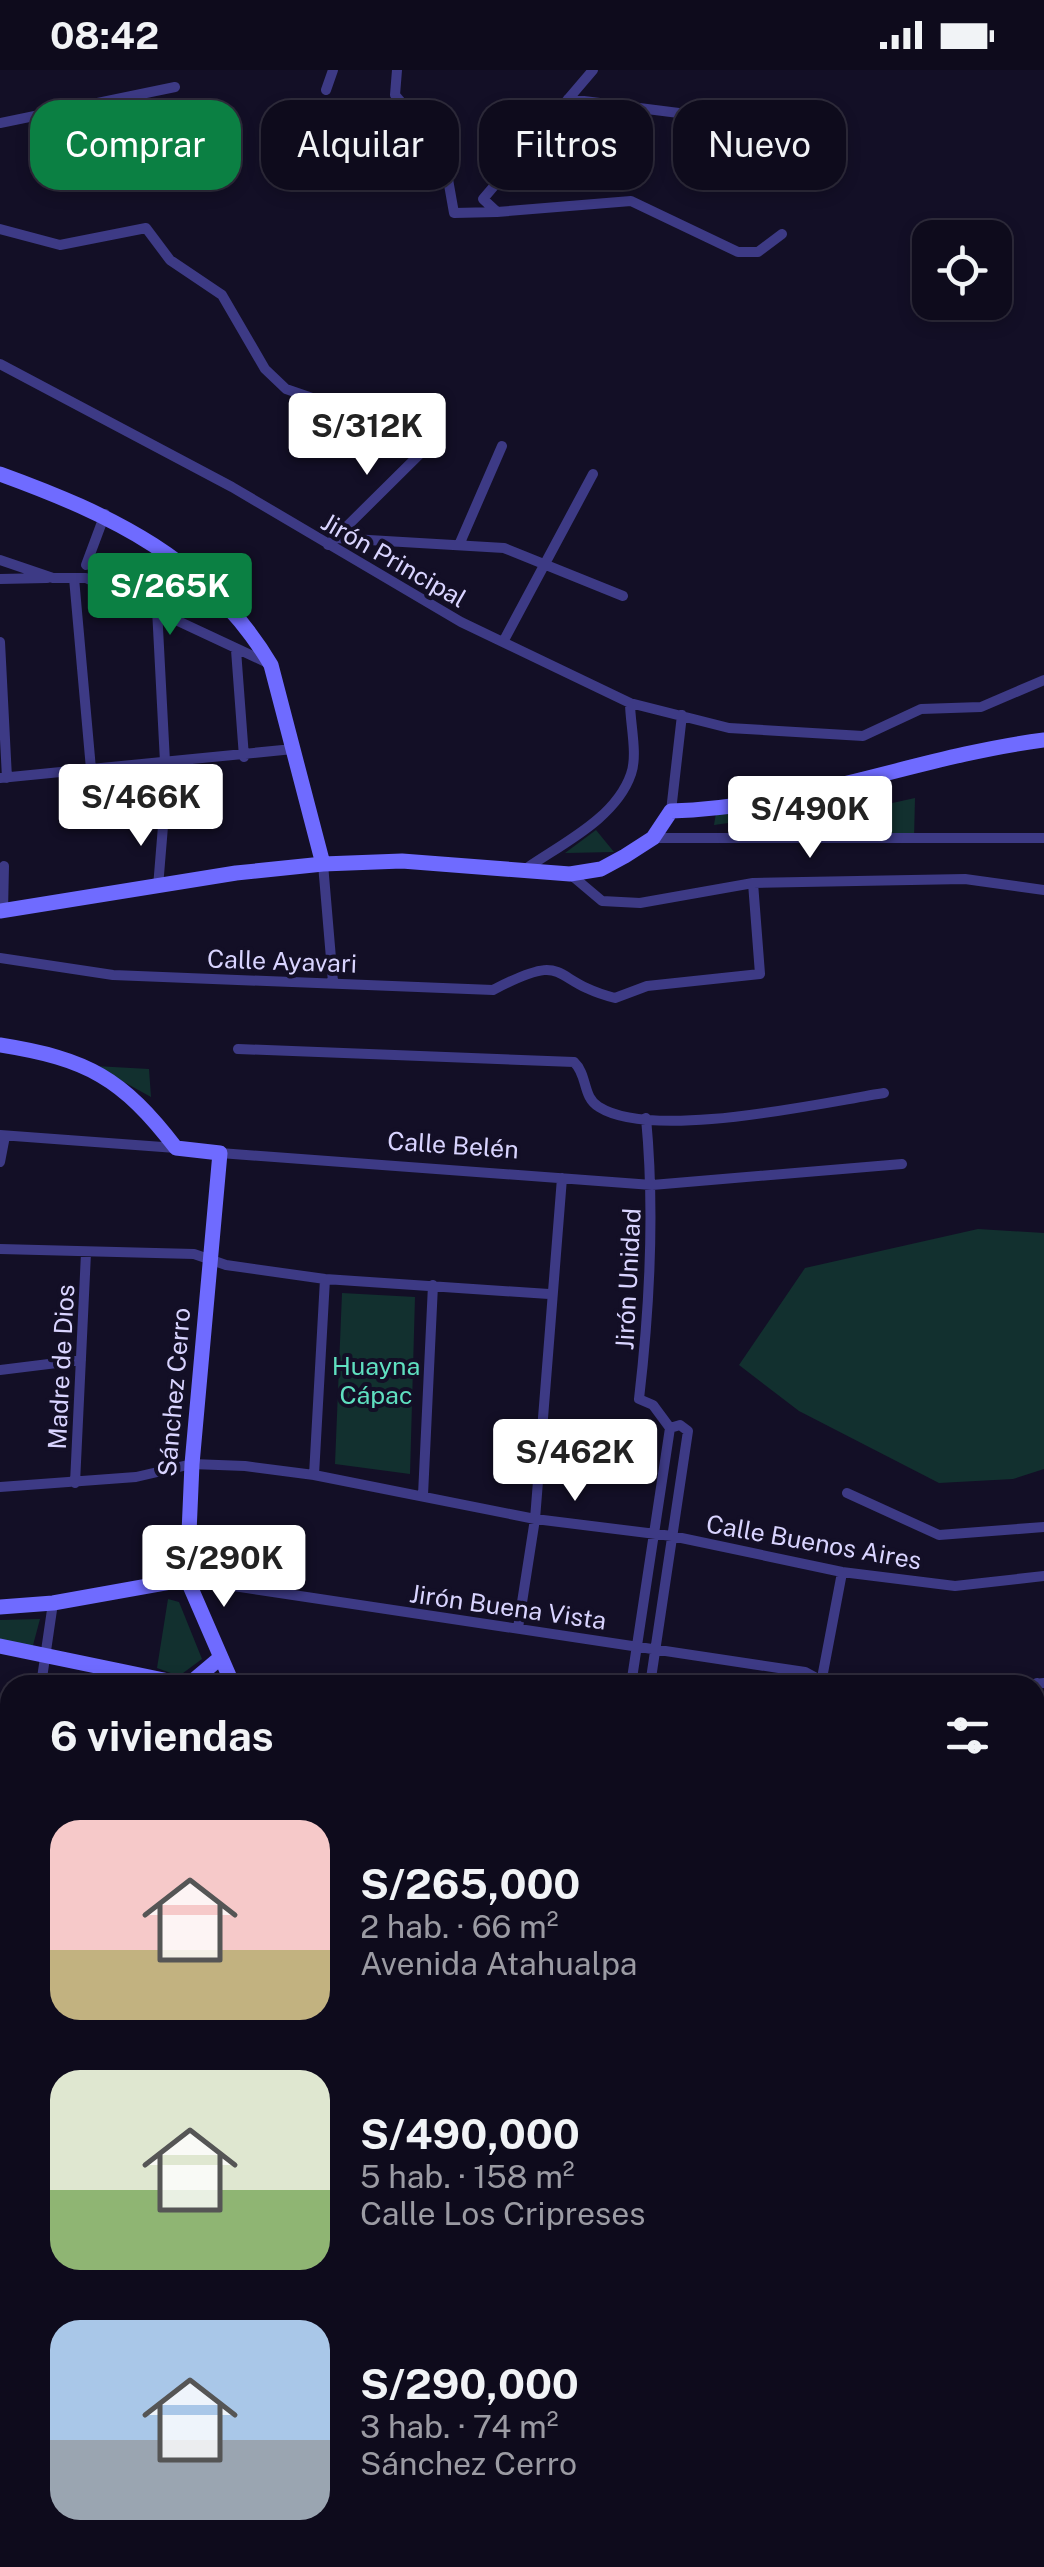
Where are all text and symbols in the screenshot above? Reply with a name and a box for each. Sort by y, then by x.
text: 08:42 [50,13,159,58]
chip: Comprar [30,100,241,190]
chip: Alquilar [261,100,459,190]
chip: Filtros [479,100,653,190]
chip: Nuevo [673,100,846,190]
map controls [912,220,1012,320]
button: locate [912,220,1012,320]
pin: S/312K [286,393,448,478]
text: S/312K [311,407,423,444]
street label: Jirón Principal [316,506,472,614]
pin: S/265K [89,553,251,638]
text: S/265K [110,567,230,604]
pin: S/466K [60,764,222,849]
pin: S/490K [729,776,891,861]
text: S/466K [81,778,201,815]
text: S/490K [750,790,870,827]
street label: Calle Ayavari [207,943,357,979]
street label: Calle Belén [386,1125,520,1165]
street label: Jirón Unidad [609,1207,647,1351]
street label: Madre de Dios [42,1284,80,1450]
street label: Sánchez Cerro [152,1306,196,1478]
park label: Huayna Cápac [332,1351,420,1410]
pin: S/462K [494,1419,656,1504]
text: S/462K [515,1433,635,1470]
street label: Calle Buenos Aires [704,1508,924,1576]
pin: S/290K [143,1525,305,1610]
text: S/290K [164,1539,284,1576]
street label: Jirón Buena Vista [408,1578,608,1636]
icon: filters [940,1708,995,1763]
text: 6 viviendas [50,1711,274,1760]
text: S/265,000 [360,1859,580,1908]
icon: home [130,1860,250,1980]
text: 2 hab. · 66 m² [360,1908,559,1945]
text: Avenida Atahualpa [360,1945,637,1982]
text: S/490,000 [360,2109,580,2158]
icon: home [130,2110,250,2230]
text: 5 hab. · 158 m² [360,2158,575,2195]
text: Calle Los Cripreses [360,2195,645,2232]
text: S/290,000 [360,2359,579,2408]
icon: home [130,2360,250,2480]
text: 3 hab. · 74 m² [360,2408,558,2445]
text: Sánchez Cerro [360,2445,577,2482]

